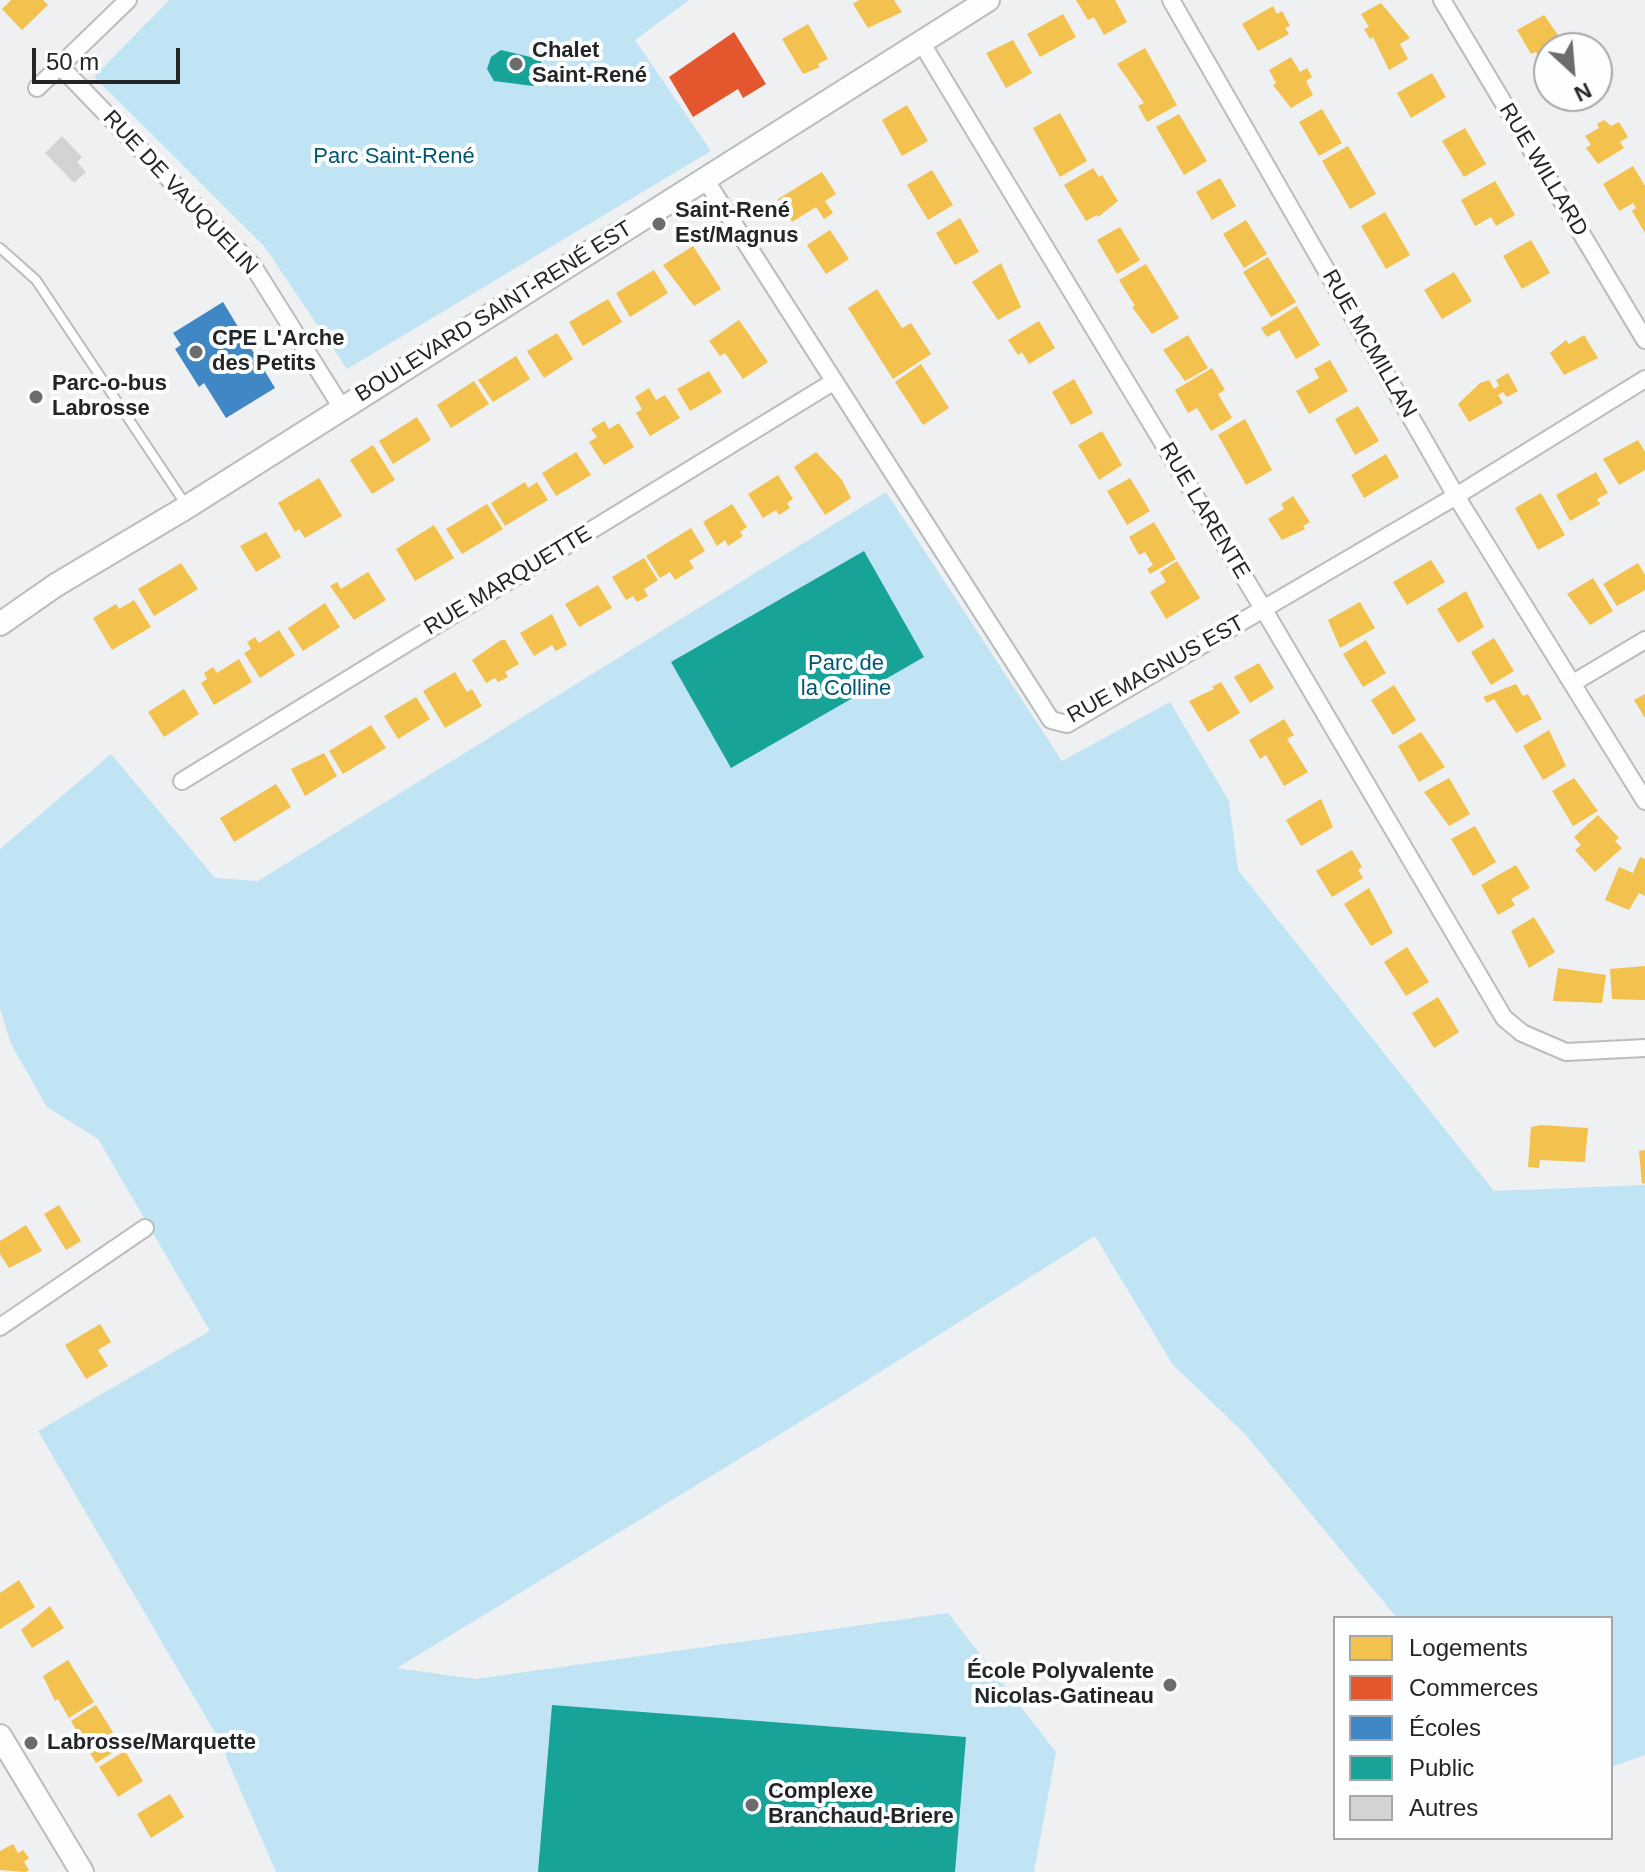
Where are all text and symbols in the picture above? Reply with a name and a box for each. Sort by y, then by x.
scale bar [36,32,184,82]
north arrow [1533,32,1613,112]
place label: Chalet Saint-René [532,38,647,90]
text: 50 m [46,48,99,75]
marker: Chalet Saint-René [507,55,525,73]
text: N [1570,78,1595,107]
street label: RUE WILLARD [1493,99,1593,241]
street label: RUE DE VAUQUELIN [97,105,263,281]
park label: Parc Saint-René [313,144,475,170]
place label: Saint-René Est/Magnus [675,198,798,250]
marker: Saint-René Est/Magnus [650,215,668,233]
street label: BOULEVARD SAINT-RENÉ EST [351,216,637,408]
street label: RUE MCMILLAN [1316,265,1422,423]
place label: CPE L'Arche des Petits [212,326,344,378]
marker: CPE L'Arche des Petits [187,343,205,361]
place label: Parc-o-bus Labrosse [52,371,167,422]
marker: Parc-o-bus Labrosse [27,388,45,406]
street label: RUE LARENTE [1153,438,1255,584]
street label: RUE MARQUETTE [419,521,597,641]
street label: RUE MAGNUS EST [1063,610,1249,730]
park label: Parc de la Colline [801,651,891,702]
legend [1333,1616,1613,1840]
text: Logements [1409,1634,1528,1661]
place label: École Polyvalente Nicolas-Gatineau [967,1659,1154,1710]
text: Commerces [1409,1674,1538,1701]
marker: École Polyvalente Nicolas-Gatineau [1161,1676,1179,1694]
text: Écoles [1409,1714,1481,1741]
place label: Labrosse/Marquette [47,1730,256,1756]
marker: Labrosse/Marquette [22,1734,40,1752]
text: Public [1409,1754,1474,1781]
place label: Complexe Branchaud-Briere [768,1779,954,1830]
text: Autres [1409,1794,1478,1821]
marker: Complexe Branchaud-Briere [743,1796,761,1814]

